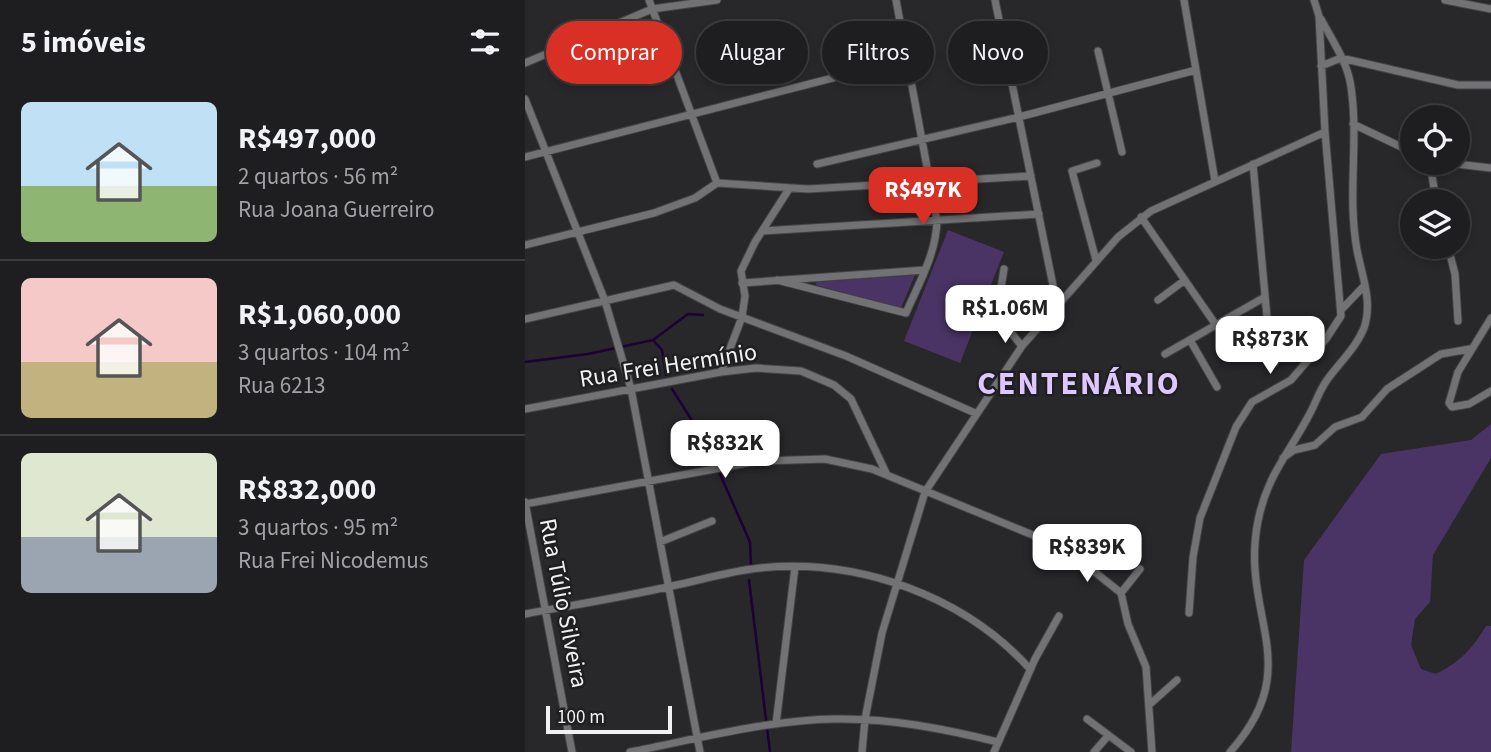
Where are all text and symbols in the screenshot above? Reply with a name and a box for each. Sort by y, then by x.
text: 5 imóveis [21,21,146,64]
chip: Comprar [546,21,682,84]
chip: Alugar [696,21,808,84]
chip: Filtros [822,21,934,84]
chip: Novo [948,21,1048,84]
icon: filters [466,23,504,61]
map controls [1400,105,1470,259]
button: locate [1400,105,1470,175]
text: R$497,000 [238,117,376,160]
icon: home [77,130,161,214]
text: 2 quartos · 56 m² [238,160,398,193]
pin: R$497K [866,168,980,227]
text: R$497K [885,173,961,206]
button: layers [1400,189,1470,259]
text: Rua Joana Guerreiro [238,193,434,226]
pin: R$1.06M [940,286,1070,345]
text: R$1.06M [961,291,1049,324]
text: R$1,060,000 [238,293,401,336]
icon: home [77,306,161,390]
pin: R$873K [1213,316,1327,376]
text: R$873K [1232,322,1308,355]
street label: Rua Frei Hermínio [577,334,759,397]
text: 3 quartos · 104 m² [238,336,410,369]
district label: CENTENÁRIO [977,361,1181,407]
text: Rua 6213 [238,369,326,402]
pin: R$832K [668,420,782,480]
text: R$832K [687,426,763,459]
text: R$832,000 [238,468,376,511]
icon: home [77,481,161,565]
text: 3 quartos · 95 m² [238,511,398,544]
street label: Rua Túlio Silveira [530,515,597,691]
pin: R$839K [1030,524,1144,584]
text: R$839K [1049,530,1125,563]
text: Rua Frei Nicodemus [238,544,429,577]
scale bar [546,703,672,735]
text: 100 m [557,704,605,731]

